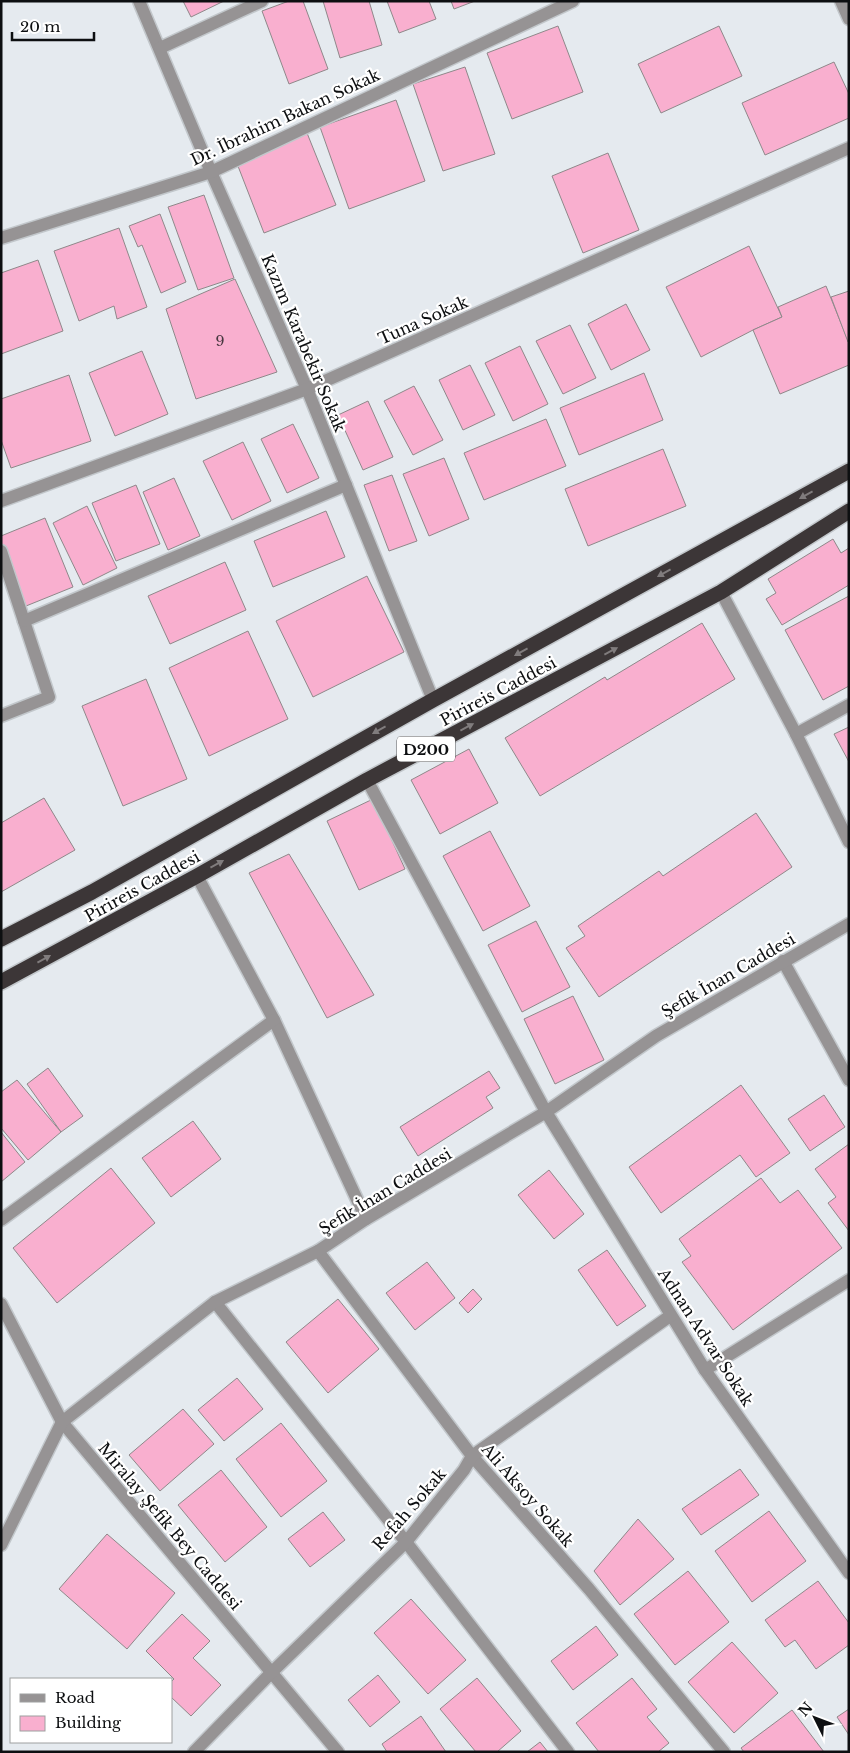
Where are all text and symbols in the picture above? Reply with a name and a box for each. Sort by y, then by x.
scale bar [12,10,95,42]
text: 20 m [20,17,60,36]
street label: Dr. İbrahim Bakan Sokak [187,64,383,170]
street label: Kazım Karabekir Sokak [257,251,351,435]
street label: Tuna Sokak [375,291,471,349]
house number: 9 [215,332,225,350]
one-way arrow [799,490,813,499]
one-way arrow [656,569,671,577]
one-way arrow [515,647,528,656]
one-way arrow [603,647,618,655]
street label: Pirireis Caddesi [437,652,560,730]
one-way arrow [460,723,474,731]
one-way arrow [373,726,386,735]
road number: D200 [397,736,455,762]
street label: Pirireis Caddesi [81,846,204,926]
one-way arrow [211,860,224,869]
street label: Şefik İnan Caddesi [657,928,799,1022]
one-way arrow [37,955,51,963]
street label: Şefik İnan Caddesi [315,1143,456,1239]
street label: Adnan Advar Sokak [653,1264,758,1410]
street label: Miralay Şefik Bey Caddesi [94,1438,246,1614]
street label: Ali Aksoy Sokak [477,1439,578,1551]
street label: Refah Sokak [368,1464,450,1554]
legend [10,1678,172,1743]
text: Road [55,1688,95,1707]
north arrow [790,1693,840,1743]
text: N [794,1698,816,1720]
text: Building [55,1713,122,1732]

